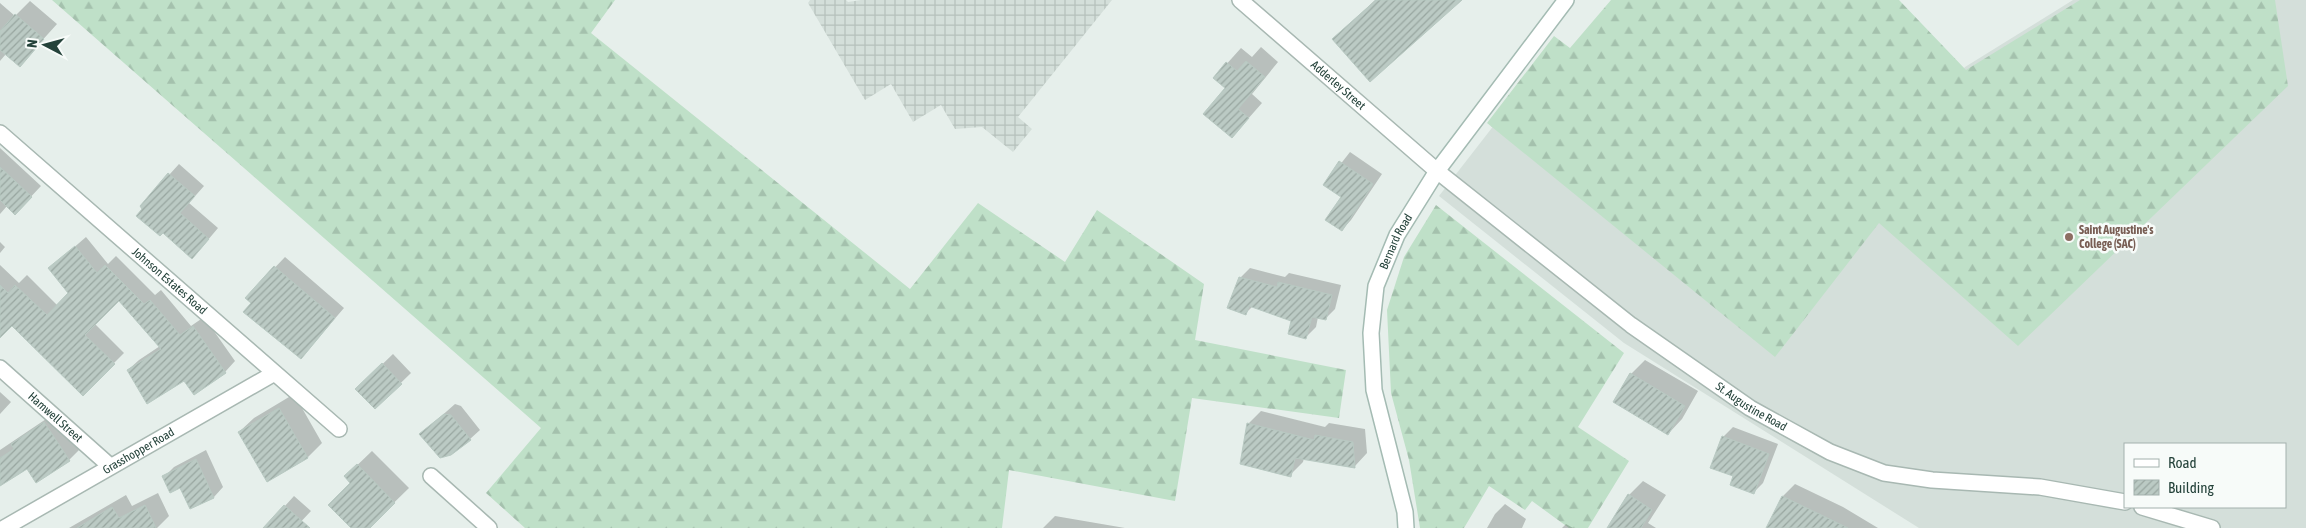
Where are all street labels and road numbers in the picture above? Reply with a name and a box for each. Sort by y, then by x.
street label: Adderley Street [1308,58,1369,113]
street label: Bernard Road [1377,211,1415,271]
street label: Johnson Estates Road [129,245,210,317]
street label: St. Augustine Road [1713,379,1789,434]
street label: Hamwell Street [25,389,86,445]
street label: Grasshopper Road [100,425,177,477]

